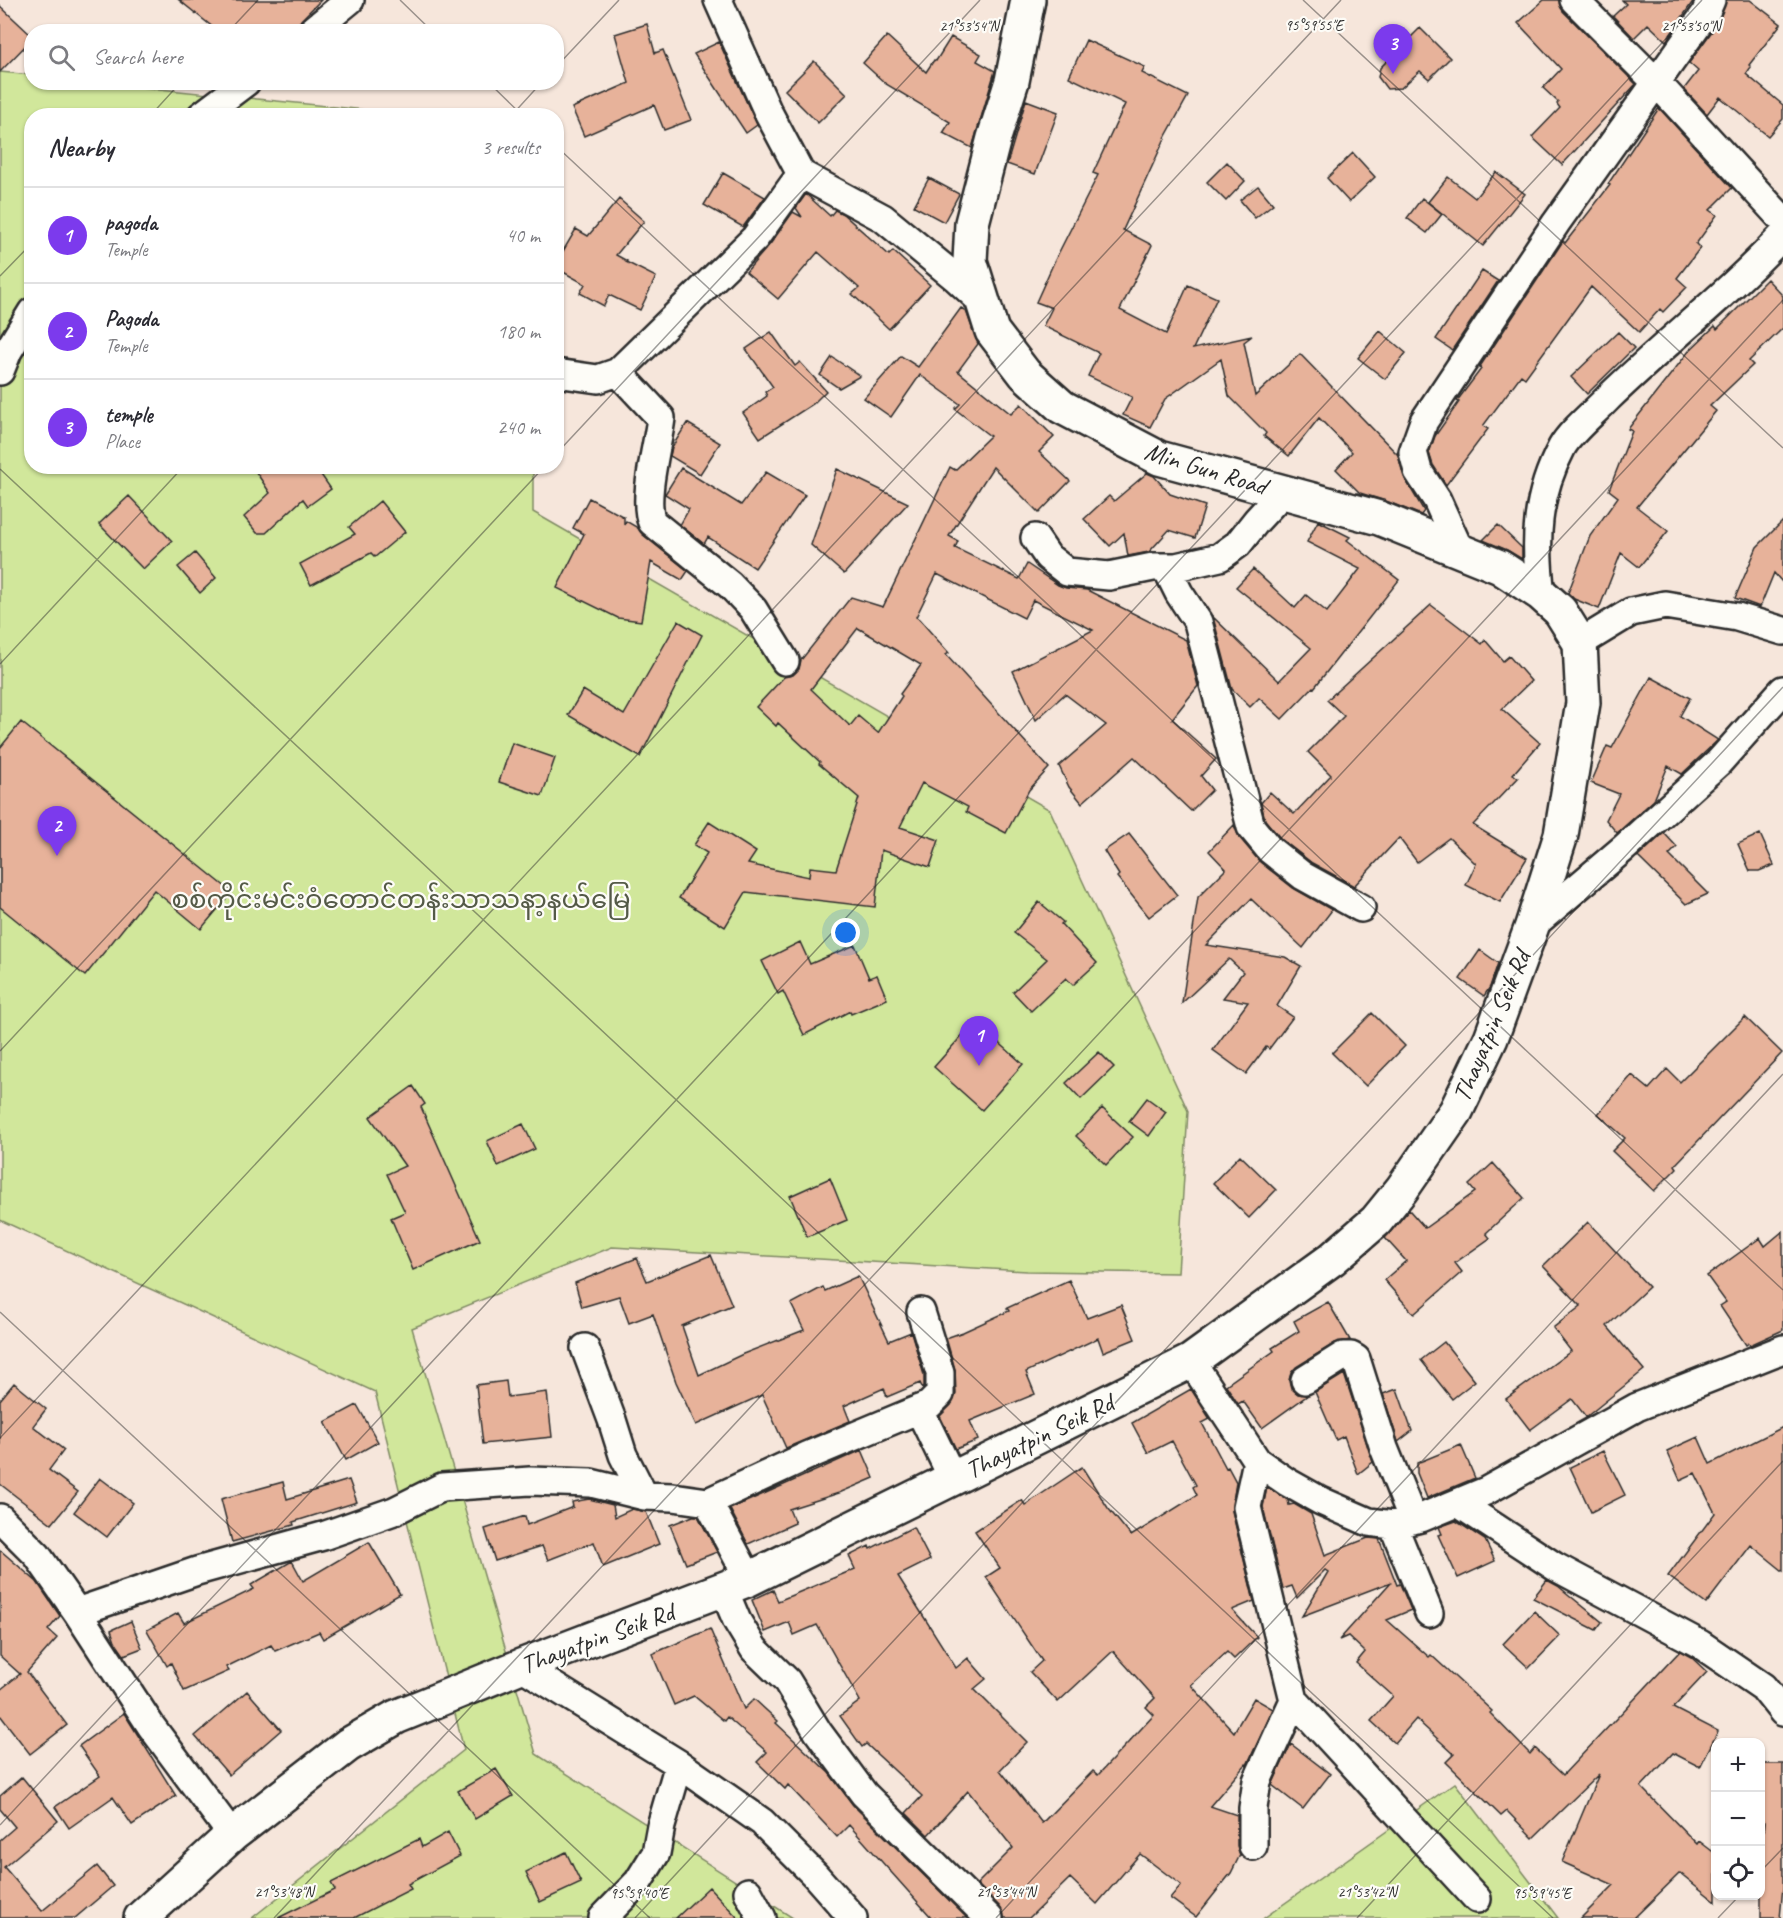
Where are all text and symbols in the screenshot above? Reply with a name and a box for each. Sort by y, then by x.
text: 95°59'55"E [1285,16,1345,35]
text: 21°53'54"N [939,17,1002,36]
text: 21°53'50"N [1661,17,1724,36]
search box [24,24,564,90]
pin: 3 [1374,25,1412,74]
icon: search [45,41,78,74]
text: Search here [93,43,183,71]
text: Nearby [48,131,113,164]
text: 3 results [481,135,540,160]
text: pagoda [105,209,157,237]
text: 1 [63,223,72,248]
text: 40 m [506,223,540,248]
text: Temple [105,237,148,262]
text: Pagoda [105,305,158,333]
text: 2 [63,319,72,344]
text: 180 m [497,319,540,344]
text: Temple [105,333,148,358]
text: temple [105,401,153,429]
text: 3 [63,415,72,440]
text: 240 m [497,415,540,440]
text: Place [105,429,140,454]
street label: Min Gun Road [1141,434,1274,504]
pin: 2 [38,806,76,856]
park label: စစ်ကိုင်းမင်းဝံတောင်တန်းသာသနာ့နယ်မြေ [171,882,631,920]
your location [831,918,860,947]
street label: Thayatpin Seik Rd [1445,942,1540,1107]
pin: 1 [960,1016,998,1066]
street label: Thayatpin Seik Rd [960,1385,1122,1487]
street label: Thayatpin Seik Rd [516,1594,682,1681]
map controls [1711,1738,1765,1900]
button: + [1711,1738,1765,1792]
button: − [1711,1792,1765,1846]
button: locate [1711,1846,1765,1900]
text: 21°53'48"N [254,1883,317,1902]
text: 21°53'44"N [976,1883,1039,1902]
text: 21°53'42"N [1337,1883,1400,1902]
text: 95°59'40"E [610,1884,670,1903]
text: 95°59'45"E [1513,1884,1573,1903]

